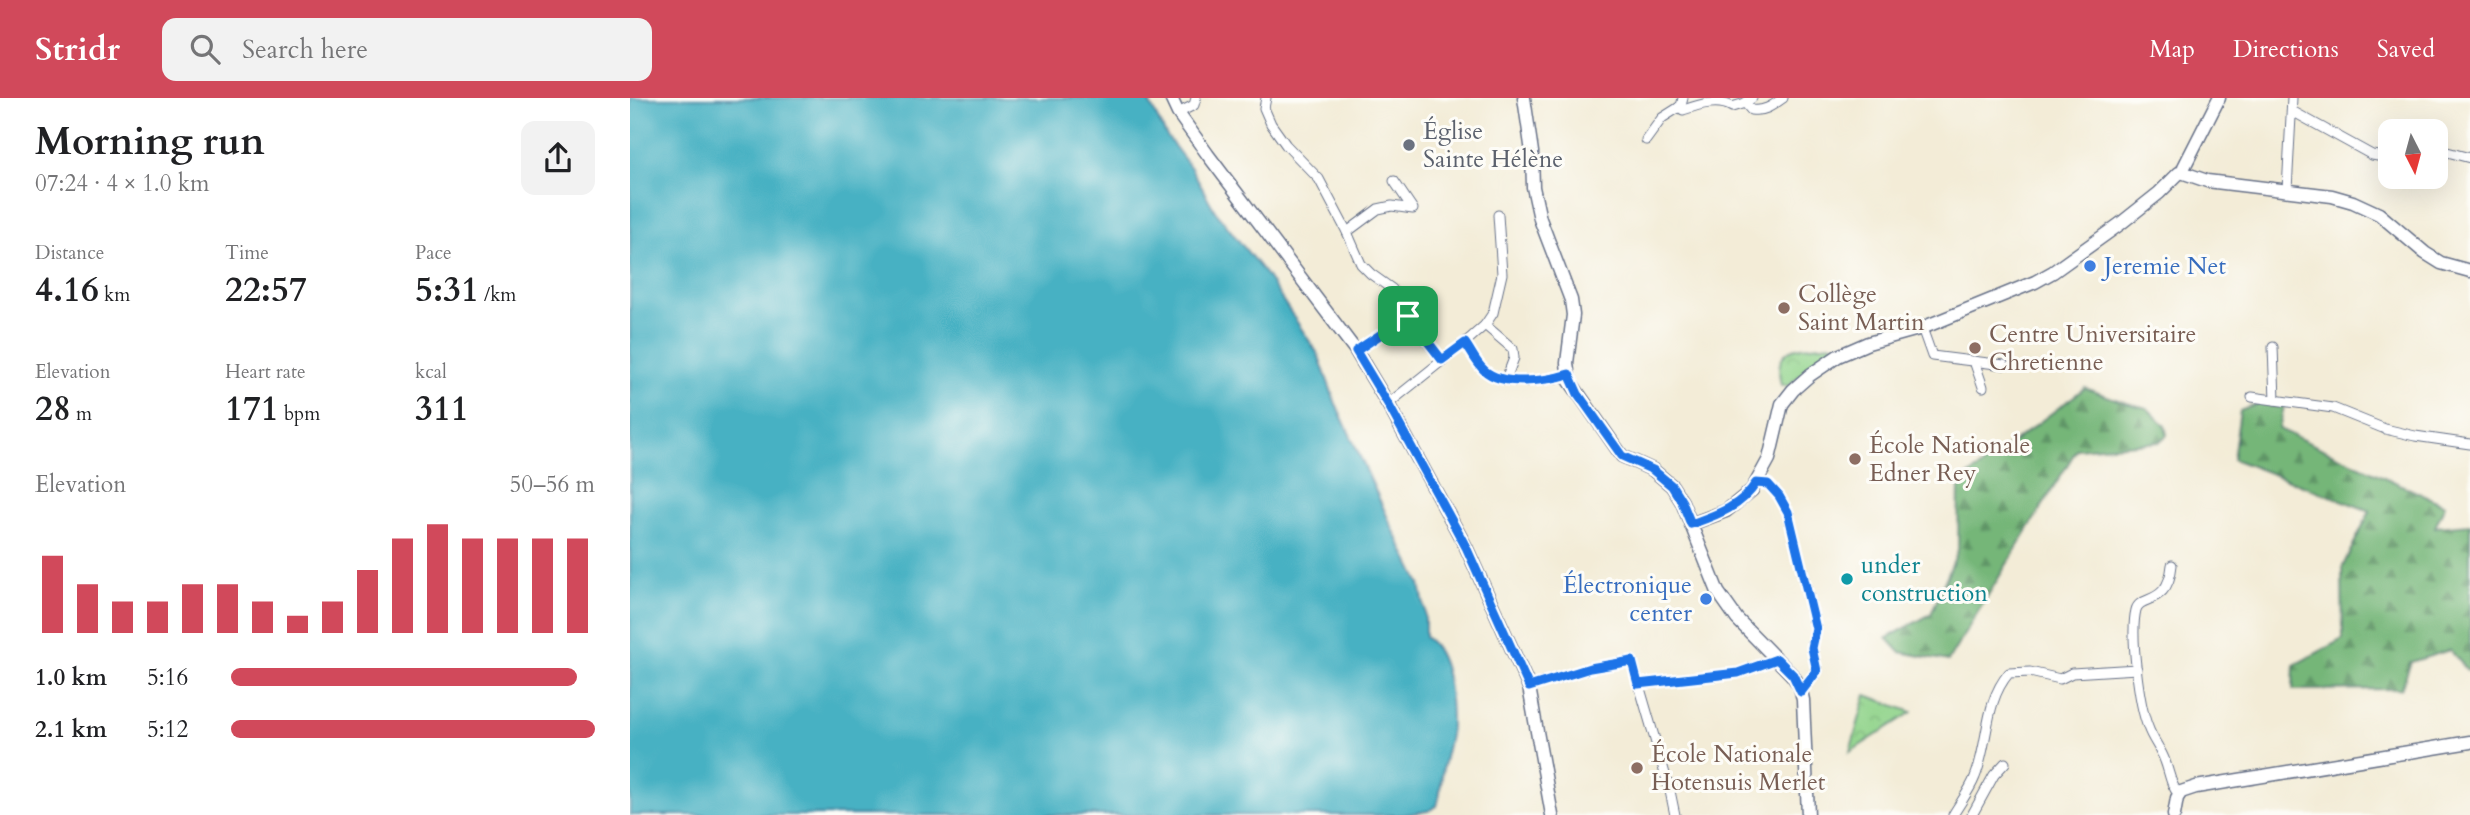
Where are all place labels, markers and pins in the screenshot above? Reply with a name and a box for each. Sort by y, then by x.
place label: Église Sainte Hélène [1423,115,1563,176]
marker: Église Sainte Hélène [1401,137,1417,153]
place label: Jeremie Net [2101,250,2226,283]
marker: Jeremie Net [2082,258,2098,274]
place label: Collège Saint Martin [1798,278,1925,339]
pin [1378,286,1438,346]
marker: Collège Saint Martin [1776,300,1792,316]
place label: Centre Universitaire Chretienne [1989,318,2196,379]
marker: Centre Universitaire Chretienne [1967,340,1983,356]
place label: École Nationale Edner Rey [1869,429,2030,490]
marker: École Nationale Edner Rey [1847,451,1863,467]
place label: under construction [1861,549,1988,610]
place label: Électronique center [1563,569,1692,630]
marker: under construction [1839,571,1855,587]
marker: Électronique center [1698,591,1714,607]
place label: École Nationale Hotensuis Merlet [1651,738,1826,799]
marker: École Nationale Hotensuis Merlet [1629,760,1645,776]

